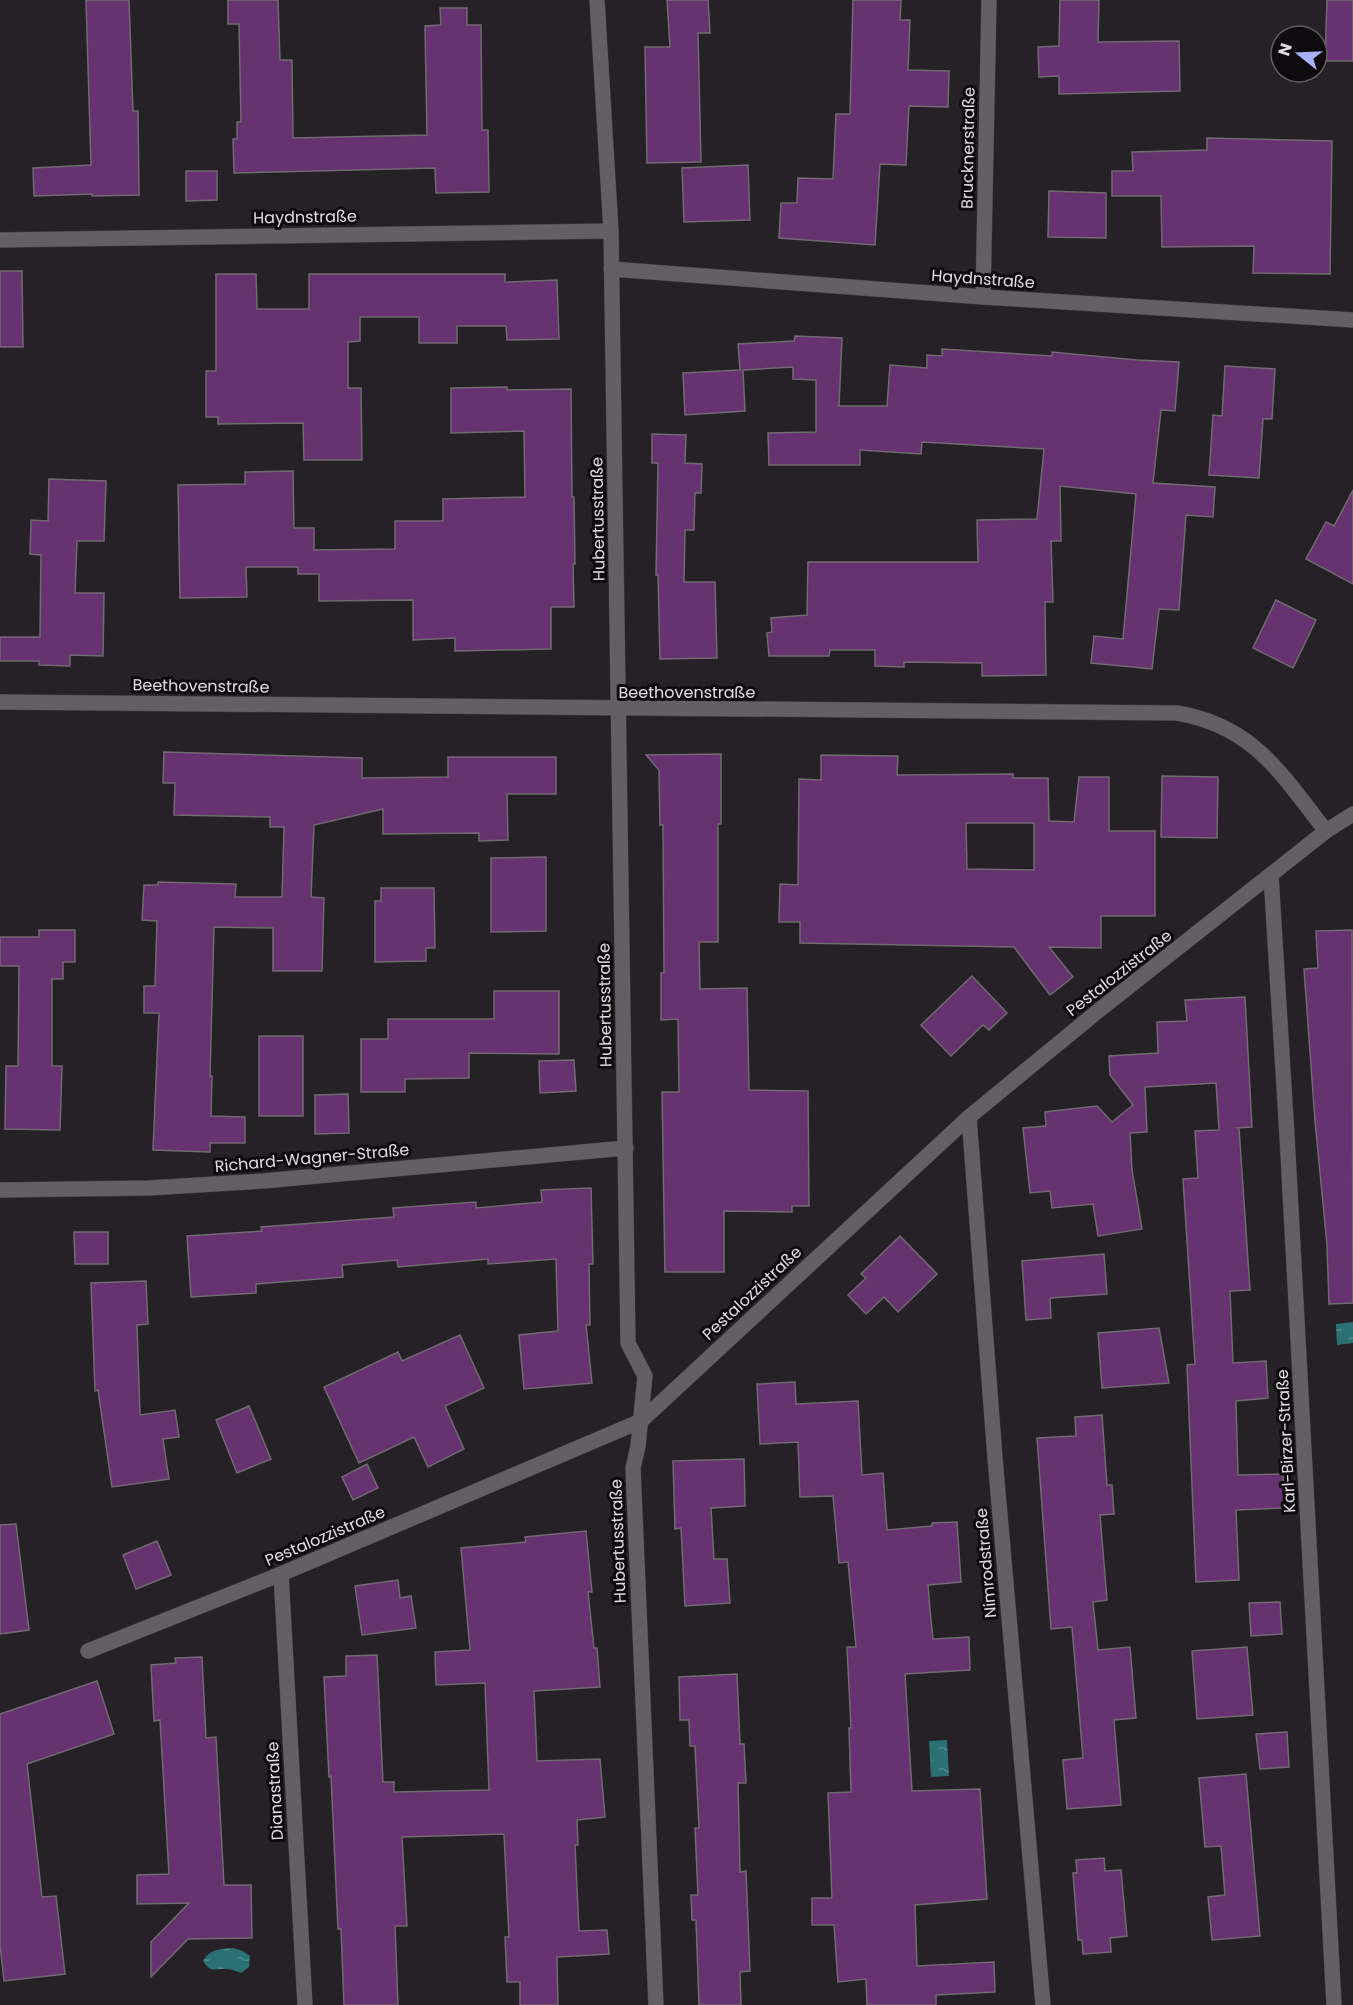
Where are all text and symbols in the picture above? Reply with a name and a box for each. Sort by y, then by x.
north arrow [1269,24,1329,84]
text: N [1272,40,1298,59]
street label: Brucknerstraße [955,87,981,209]
street label: Haydnstraße [253,205,357,229]
street label: Haydnstraße [930,264,1036,294]
street label: Hubertusstraße [585,457,611,581]
street label: Beethovenstraße [132,673,270,699]
street label: Beethovenstraße [619,681,756,704]
street label: Pestalozzistraße [1061,924,1177,1022]
street label: Hubertusstraße [592,943,618,1067]
street label: Richard-Wagner-Straße [214,1138,410,1178]
street label: Pestalozzistraße [697,1241,807,1345]
street label: Karl-Birzer-Straße [1271,1369,1301,1513]
street label: Hubertusstraße [604,1478,632,1603]
street label: Pestalozzistraße [261,1500,389,1572]
street label: Nimrodstraße [970,1507,1002,1619]
street label: Dianastraße [261,1741,289,1841]

